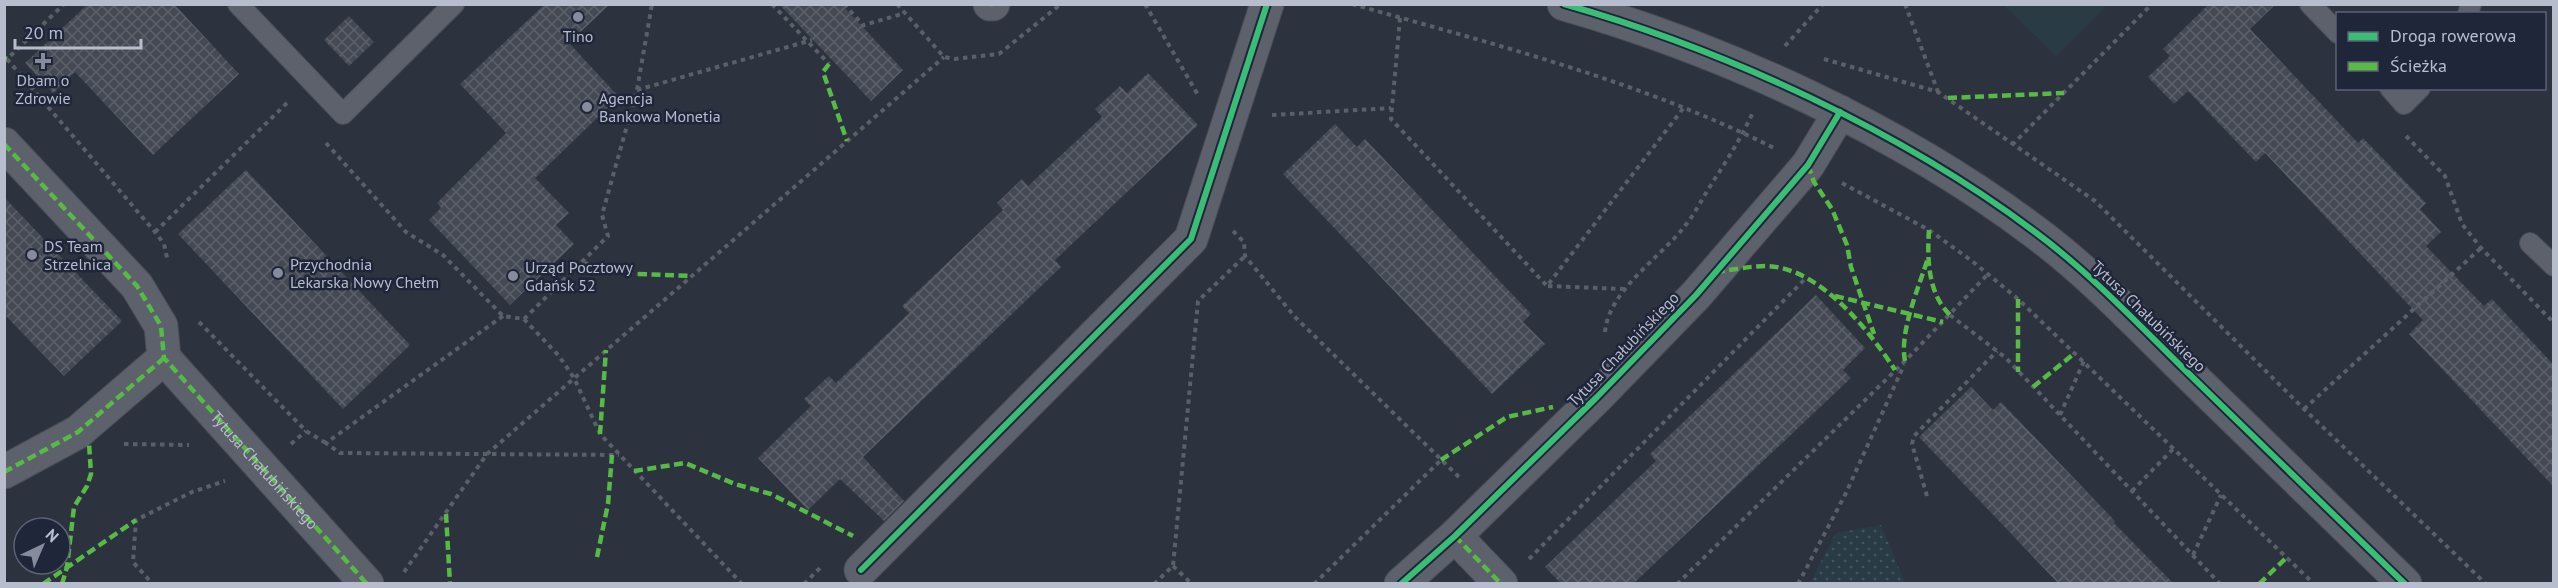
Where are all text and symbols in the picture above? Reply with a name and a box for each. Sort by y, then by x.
marker: Tino [571,10,585,24]
scale bar [15,12,141,50]
legend [2336,12,2546,90]
text: 20 m [24,21,63,44]
text: Droga rowerowa [2390,24,2516,47]
place label: Tino [563,26,593,46]
marker: Dbam o Zdrowie [36,54,50,68]
text: Ścieżka [2390,54,2447,77]
place label: Dbam o Zdrowie [15,70,71,108]
place label: Agencja Bankowa Monetia [599,88,721,126]
marker: Agencja Bankowa Monetia [580,100,594,114]
place label: DS Team Strzelnica [44,236,111,274]
marker: DS Team Strzelnica [25,248,39,262]
place label: Przychodnia Lekarska Nowy Chełm [290,254,439,292]
street label: Tytusa Chałubińskiego [2087,256,2211,376]
place label: Urząd Pocztowy Gdańsk 52 [525,257,633,295]
marker: Przychodnia Lekarska Nowy Chełm [271,266,285,280]
marker: Urząd Pocztowy Gdańsk 52 [506,269,520,283]
street label: Tytusa Chałubińskiego [1563,287,1683,411]
street label: Tytusa Chałubińskiego [206,407,323,533]
north arrow [12,516,72,576]
text: N [42,524,63,546]

